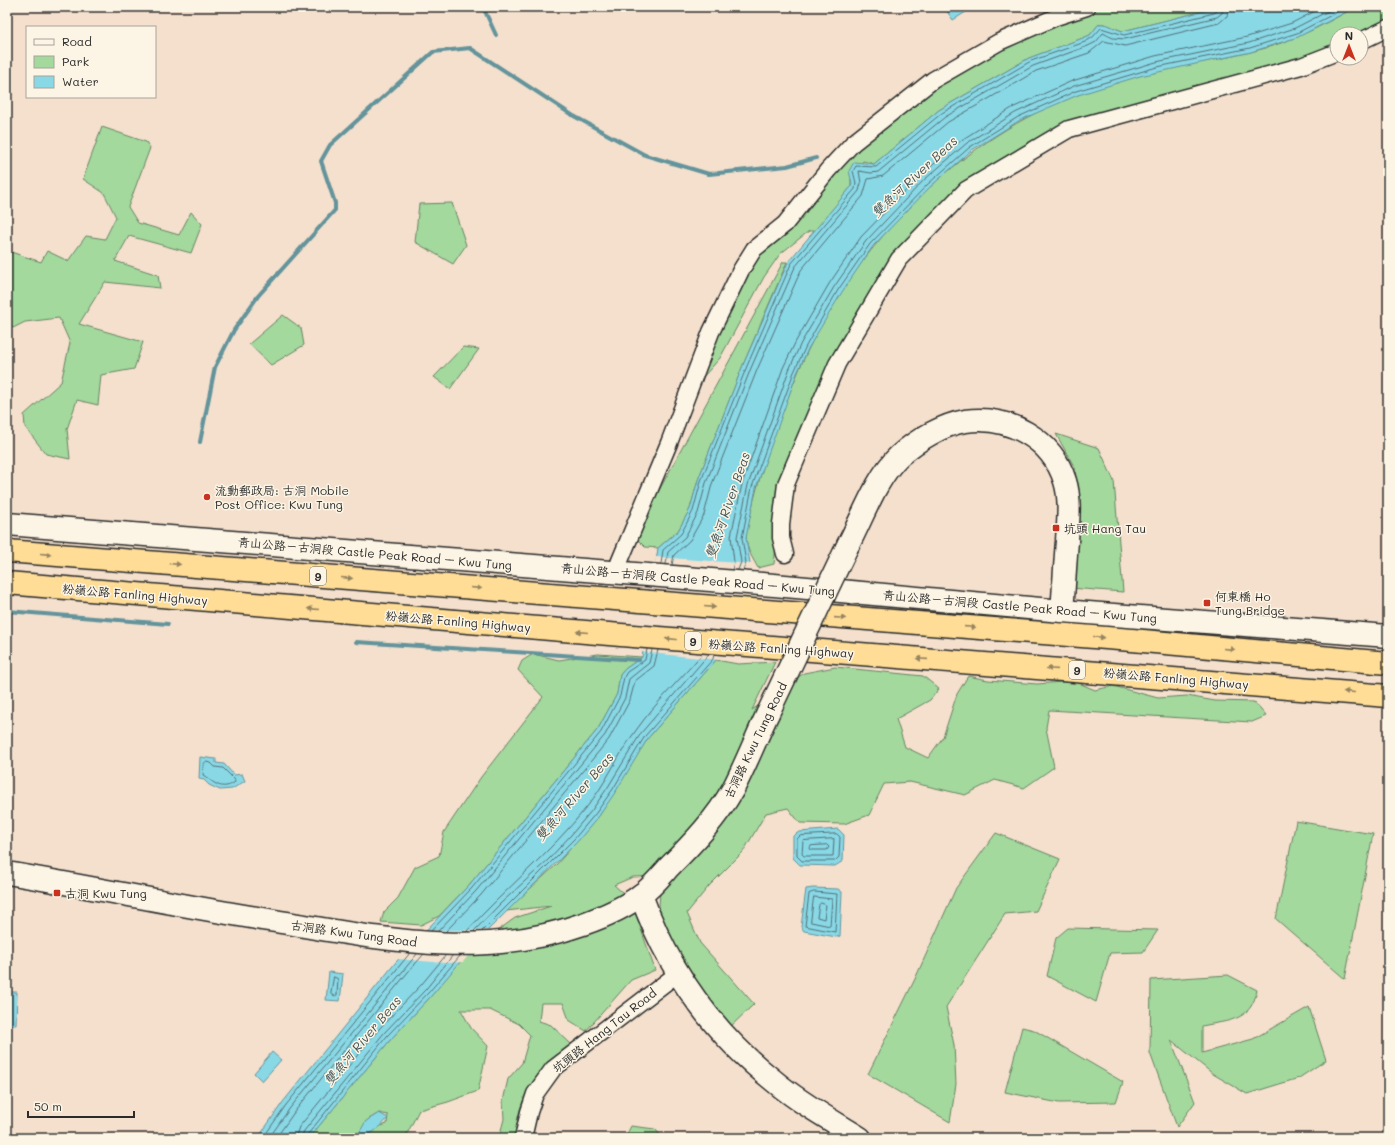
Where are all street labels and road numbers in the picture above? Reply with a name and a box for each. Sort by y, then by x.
street label: 青山公路－古洞段 Castle Peak Road – Kwu Tung [237,533,513,573]
street label: 青山公路－古洞段 Castle Peak Road – Kwu Tung [560,559,836,599]
road number: 9 [310,567,326,585]
street label: 粉嶺公路 Fanling Highway [62,580,208,608]
street label: 青山公路－古洞段 Castle Peak Road – Kwu Tung [882,586,1158,626]
street label: 粉嶺公路 Fanling Highway [385,607,531,635]
road number: 9 [685,632,701,650]
street label: 粉嶺公路 Fanling Highway [708,635,854,661]
road number: 9 [1069,661,1085,679]
street label: 粉嶺公路 Fanling Highway [1103,664,1249,692]
street label: 古洞路 Kwu Tung Road [720,679,790,801]
street label: 古洞路 Kwu Tung Road [290,916,419,950]
street label: 坑頭路 Hang Tau Road [549,984,660,1076]

